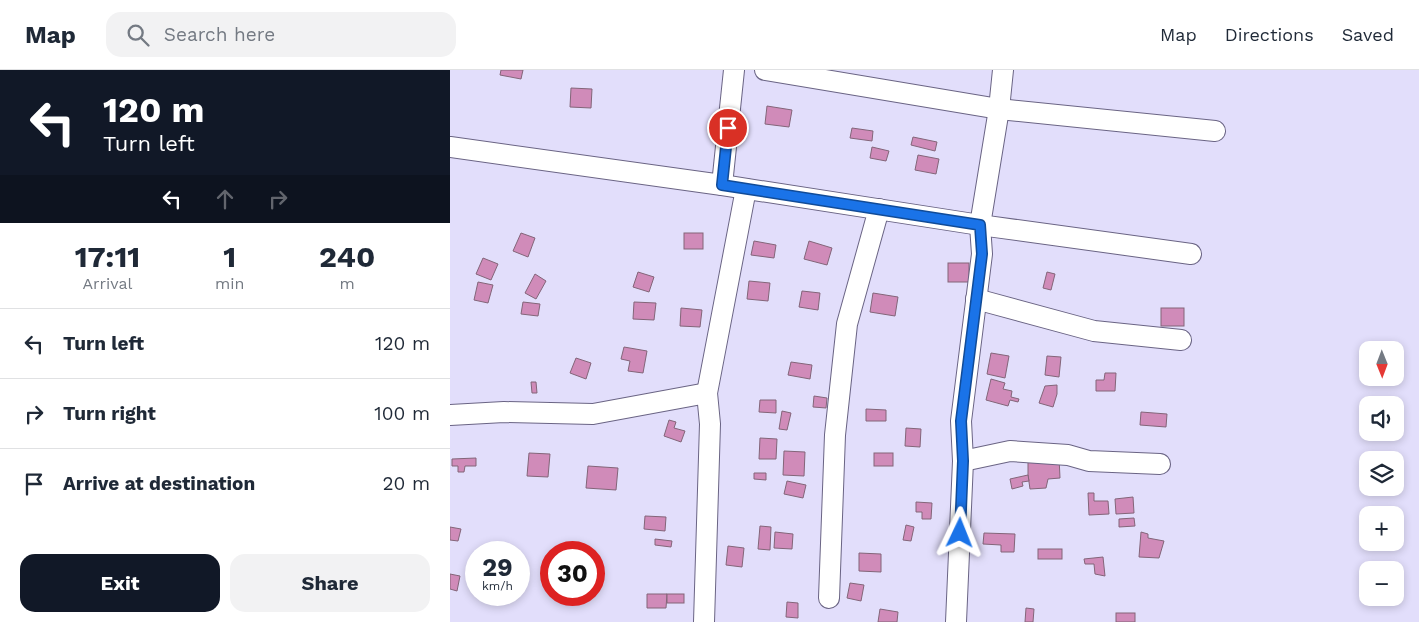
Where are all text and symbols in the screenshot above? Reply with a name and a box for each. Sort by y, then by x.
search box [106,12,456,57]
text: Map [25,21,76,49]
icon: search [124,21,152,49]
text: Search here [164,23,275,46]
text: Map [1160,24,1197,45]
text: Directions [1225,24,1314,45]
text: Saved [1342,24,1394,45]
text: 120 m [103,89,204,131]
icon: left [20,90,85,155]
pin [707,107,749,149]
icon: arrive [714,114,742,142]
text: Turn left [103,131,195,156]
icon: left [158,185,186,213]
icon: ahead [211,185,239,213]
icon: right [264,185,292,213]
text: 17:11 [75,239,140,274]
text: 1 [223,239,236,274]
text: 240 [319,239,375,274]
text: Arrival [83,274,132,293]
text: min [215,274,244,293]
text: m [340,274,355,293]
icon: left [20,330,48,358]
text: Turn left [63,332,144,355]
text: 120 m [375,332,430,355]
north arrow [1359,341,1404,386]
map controls [1359,341,1404,606]
button: sound [1359,396,1404,441]
icon: right [20,400,48,428]
text: Turn right [63,402,156,425]
text: 100 m [374,402,430,425]
button: layers [1359,451,1404,496]
icon: arrive [20,470,48,498]
text: Arrive at destination [63,472,255,495]
text: 20 m [383,472,430,495]
position arrow [933,506,985,558]
button: + [1359,506,1404,551]
speed limit sign: 30 [540,541,605,606]
text: 29 [482,553,513,582]
button: Exit [20,554,220,612]
button: Share [230,554,430,612]
button: − [1359,561,1404,606]
text: km/h [482,579,513,593]

